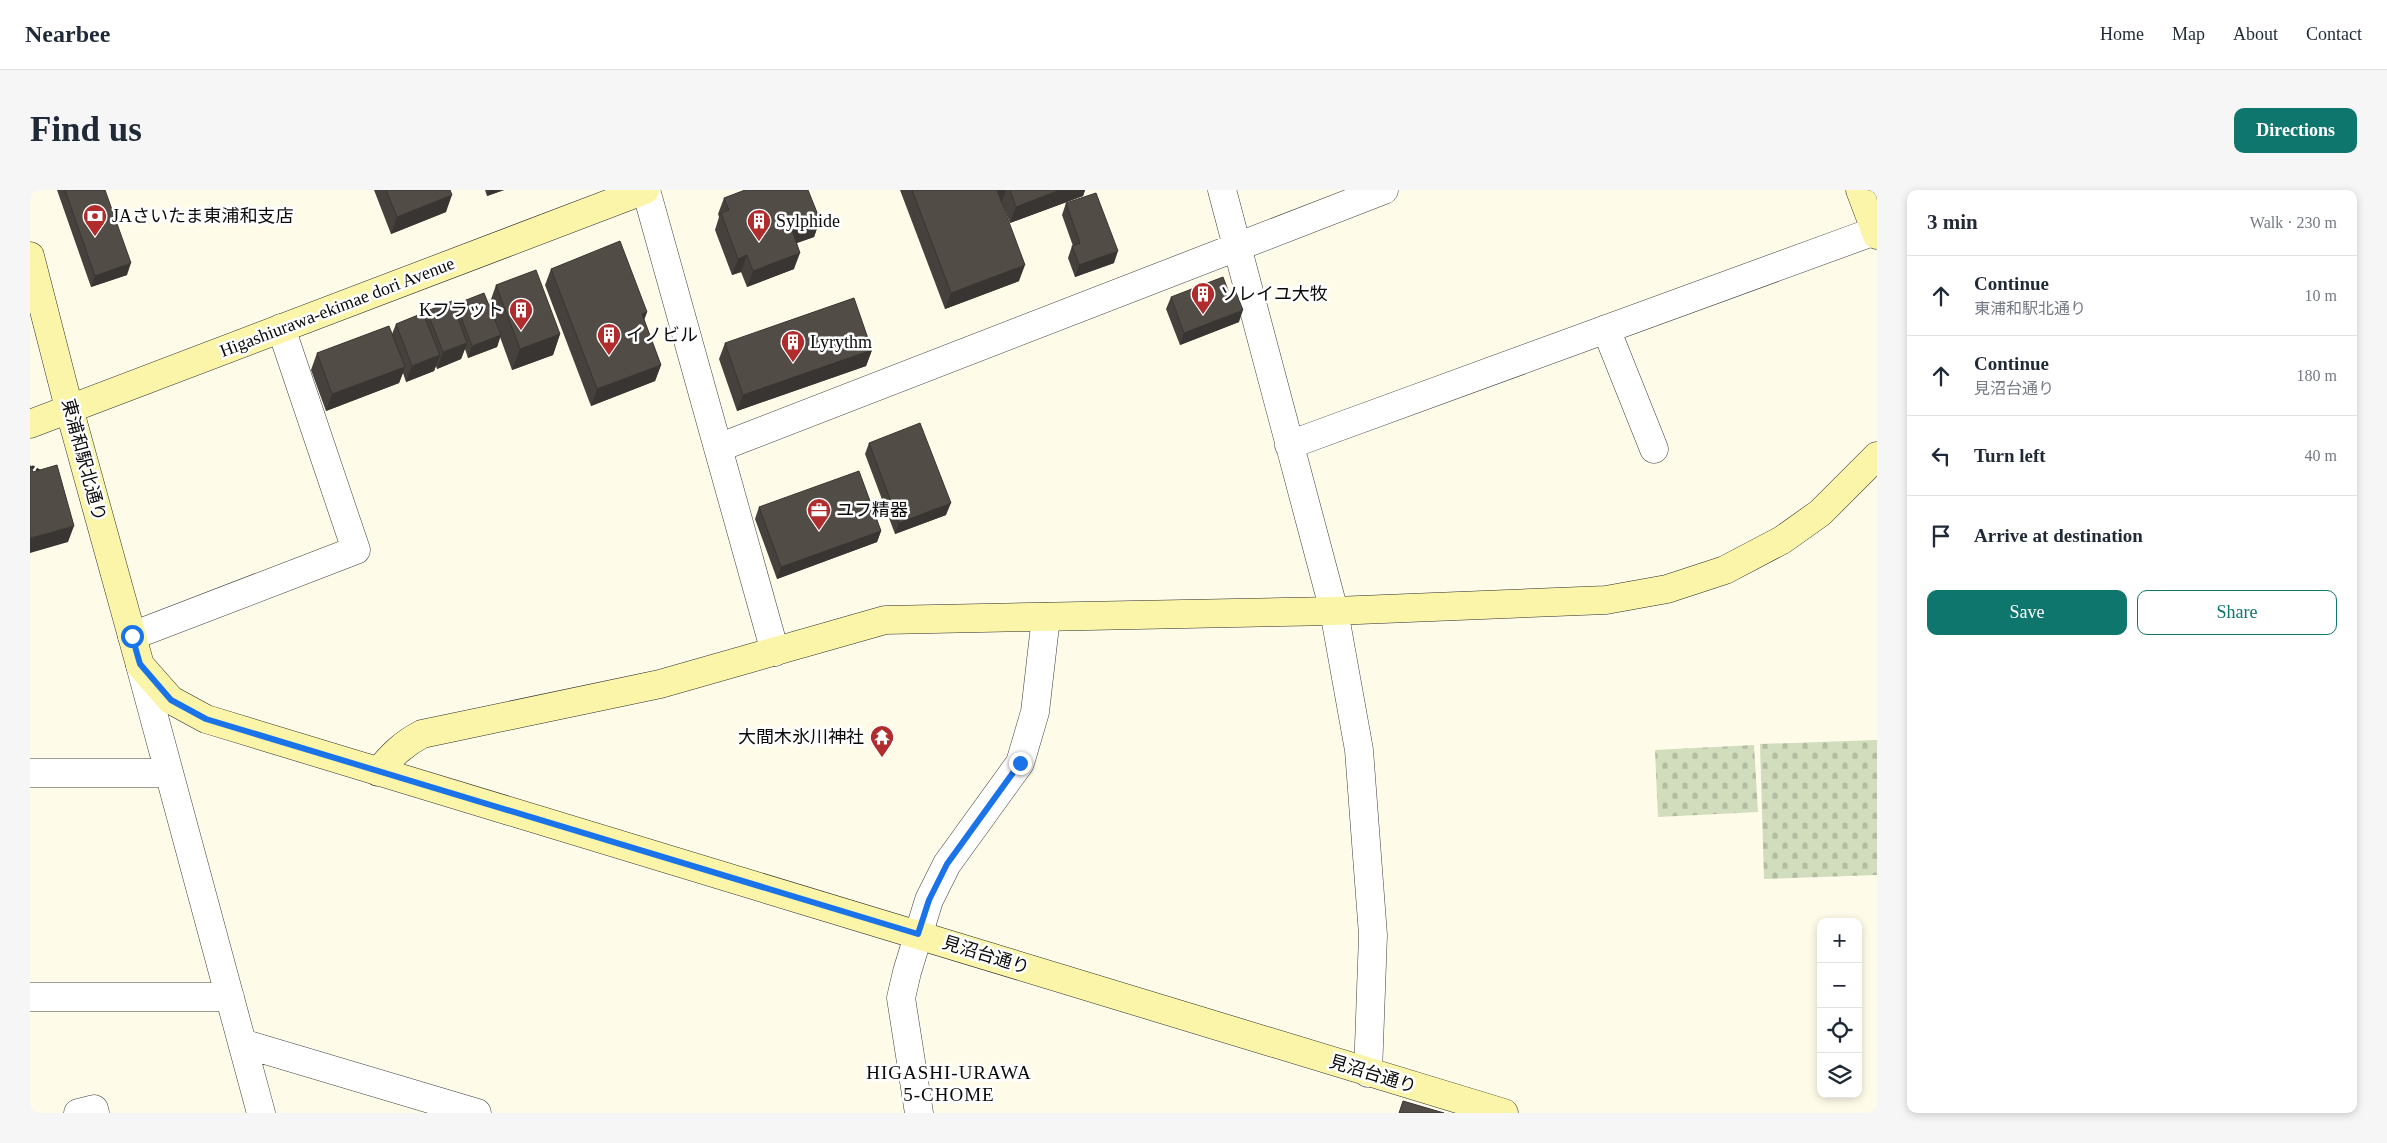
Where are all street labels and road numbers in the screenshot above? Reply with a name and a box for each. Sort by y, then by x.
street label: Higashiurawa-ekimae dori Avenue [217,253,457,361]
street label: 東浦和駅北通り [58,397,110,523]
street label: 見沼台通り [940,932,1032,978]
street label: 見沼台通り [1327,1051,1419,1097]

